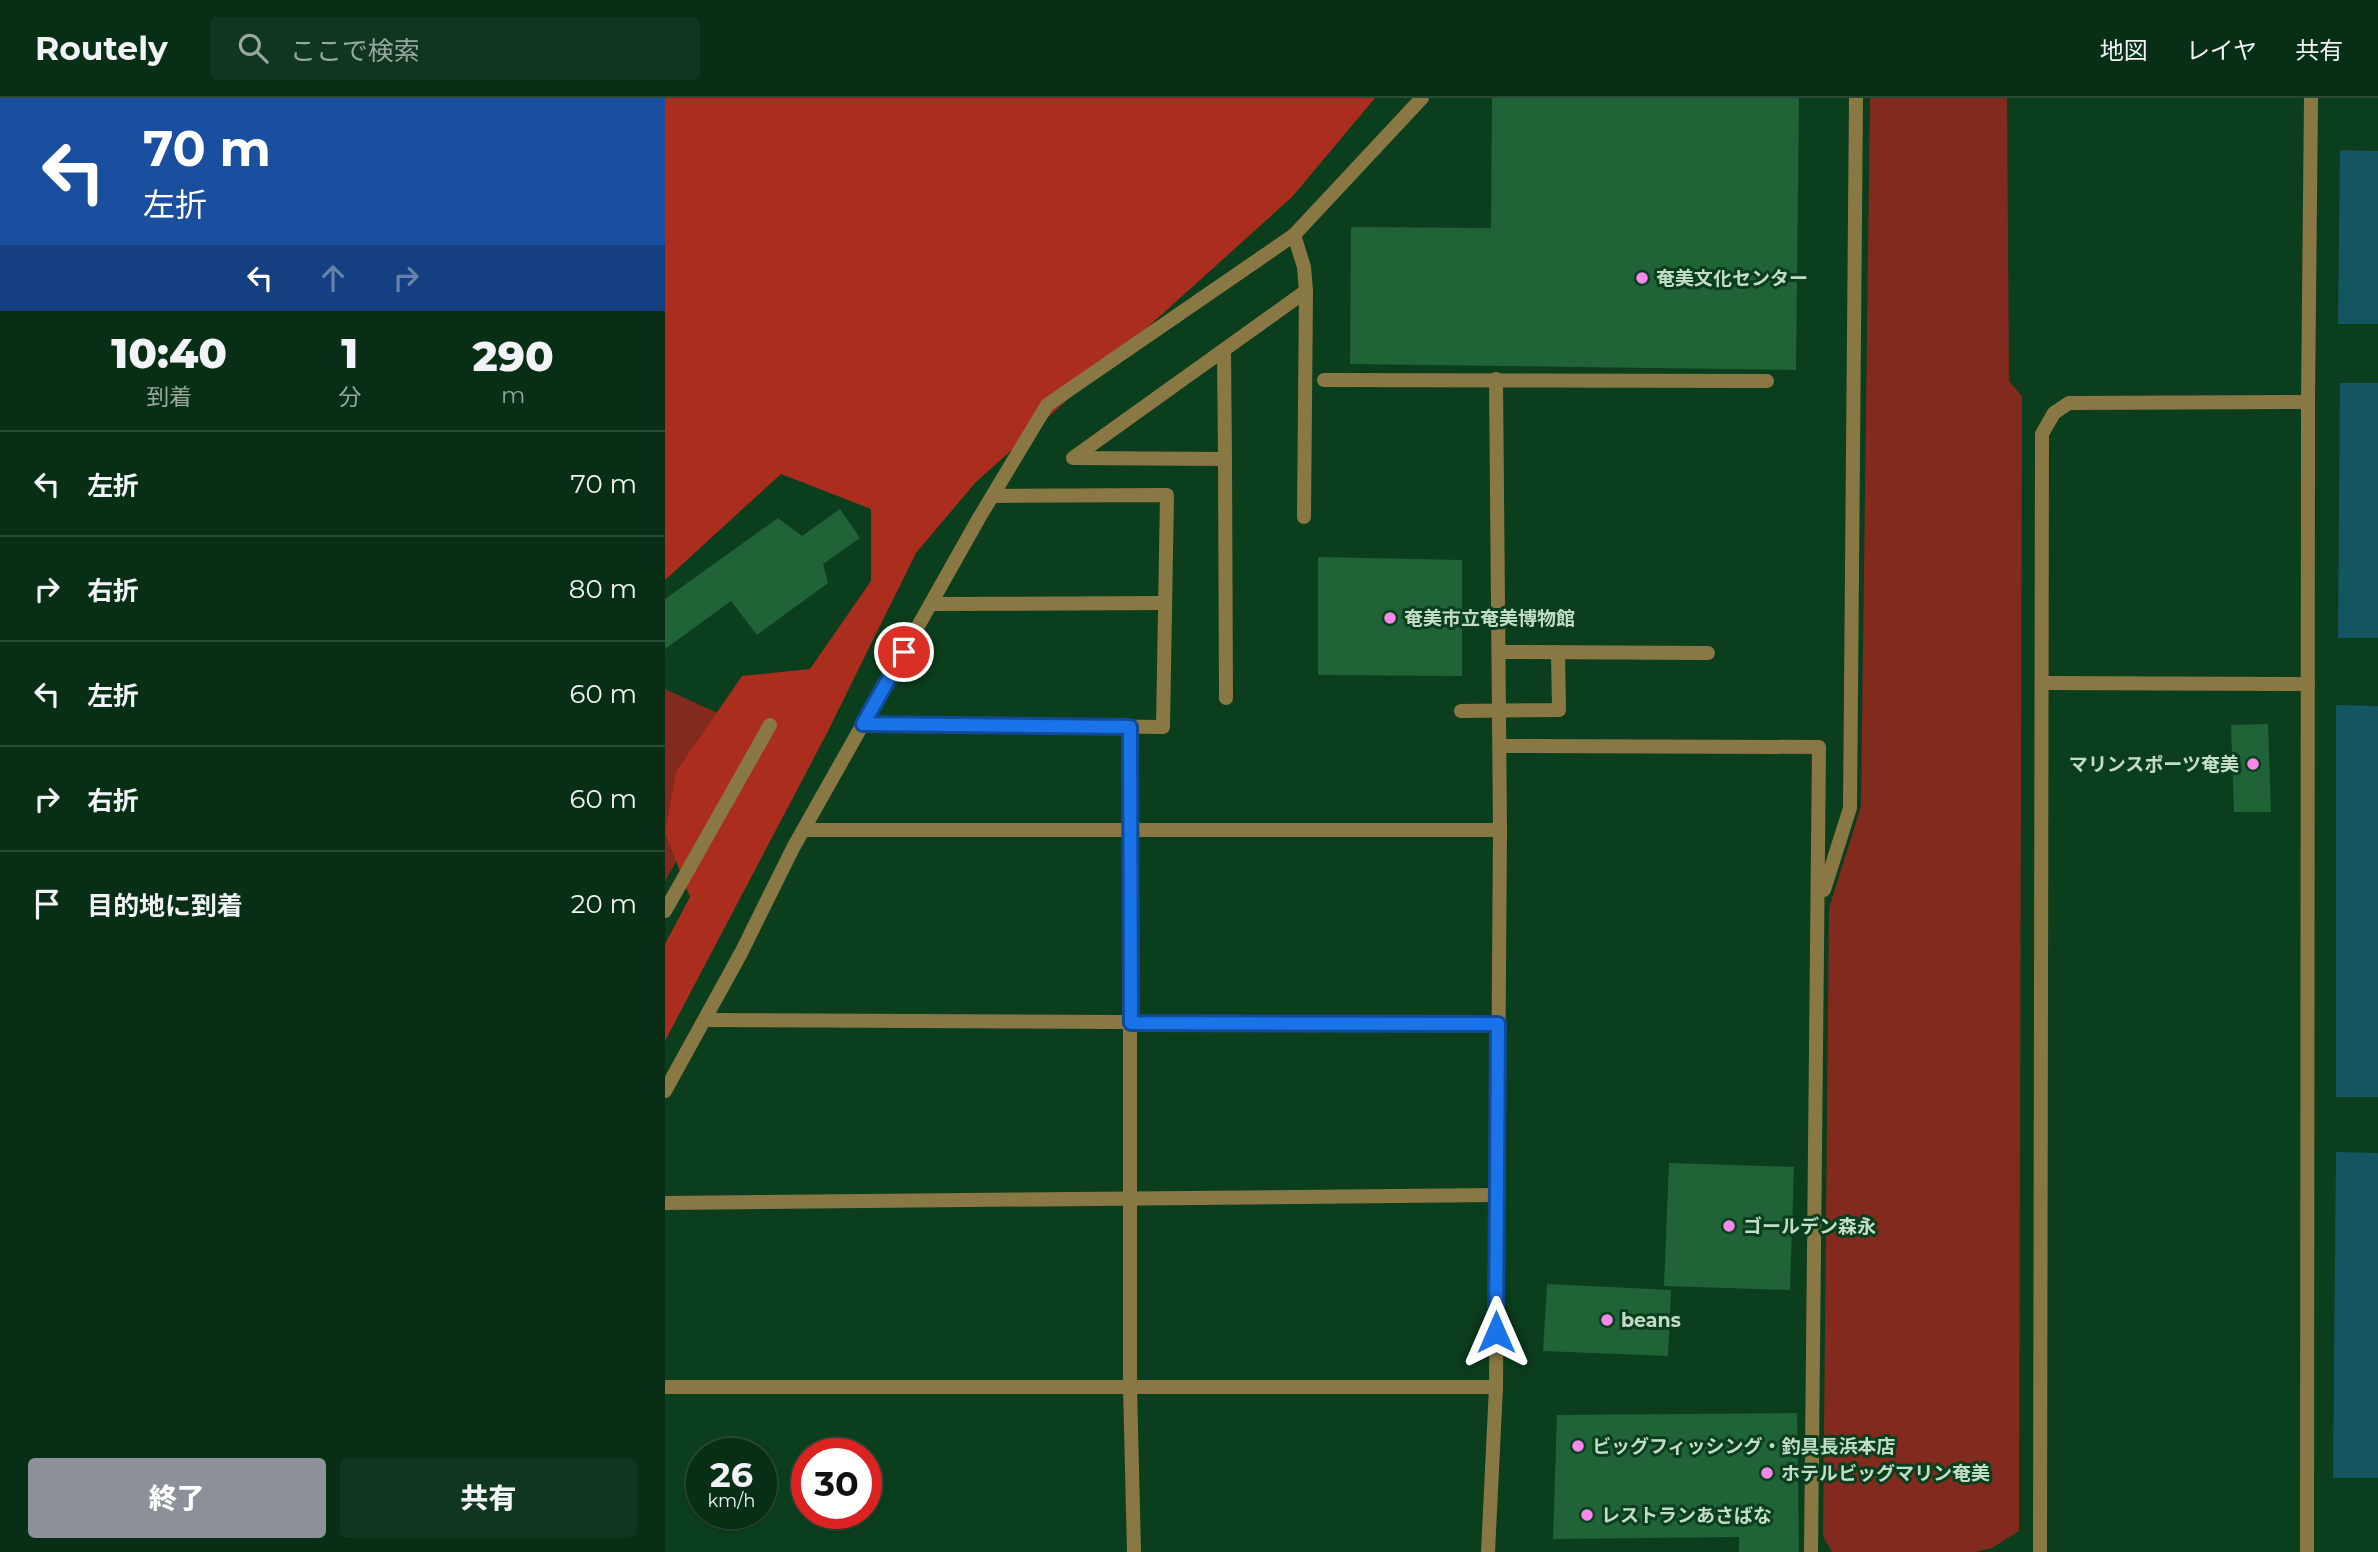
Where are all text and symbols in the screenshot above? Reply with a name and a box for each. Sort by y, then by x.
search box [210,17,700,80]
text: Routely [35,28,168,68]
icon: search [234,29,272,67]
text: ここで検索 [290,35,420,67]
text: 地図 [2100,36,2148,65]
text: レイヤ [2186,36,2257,65]
text: 共有 [2295,36,2343,65]
text: 70 m [143,119,271,178]
icon: left [28,126,119,217]
text: 左折 [143,185,207,224]
icon: left [241,259,279,297]
icon: ahead [314,259,352,297]
icon: right [387,259,425,297]
place label: 奄美文化センター [1656,267,1808,290]
marker: 奄美文化センター [1634,270,1650,286]
text: 10:40 [111,327,227,379]
text: 1 [341,327,358,379]
text: 290 [473,330,554,382]
text: m [501,381,525,409]
text: 到着 [146,383,192,411]
text: 分 [338,383,361,411]
icon: left [28,465,66,503]
text: 70 m [571,468,637,500]
text: 左折 [87,470,139,502]
icon: right [28,570,66,608]
text: 80 m [569,573,637,605]
text: 右折 [87,575,139,607]
place label: 奄美市立奄美博物館 [1404,607,1575,630]
marker: 奄美市立奄美博物館 [1382,610,1398,626]
pin [874,622,934,682]
icon: arrive [885,633,923,671]
icon: left [28,675,66,713]
text: 60 m [570,678,637,710]
text: 左折 [87,680,139,712]
place label: マリンスポーツ奄美 [2069,753,2239,776]
marker: マリンスポーツ奄美 [2245,756,2261,772]
icon: right [28,780,66,818]
text: 60 m [570,783,637,815]
text: 右折 [87,785,139,817]
icon: arrive [28,885,66,923]
text: 20 m [571,888,637,920]
text: 目的地に到着 [87,890,243,922]
place label: ゴールデン森永 [1743,1215,1876,1238]
marker: ゴールデン森永 [1721,1218,1737,1234]
position arrow [1459,1295,1533,1369]
place label: beans [1621,1309,1681,1332]
marker: beans [1599,1312,1615,1328]
place label: ビッグフィッシング・釣具長浜本店 [1592,1435,1896,1458]
speed limit sign: 30 [791,1438,882,1529]
marker: ビッグフィッシング・釣具長浜本店 [1570,1438,1586,1454]
text: 26 [710,1453,753,1496]
button: 終了 [28,1458,326,1538]
button: 共有 [340,1458,637,1538]
place label: ホテルビッグマリン奄美 [1781,1462,1990,1485]
marker: ホテルビッグマリン奄美 [1759,1465,1775,1481]
text: km/h [707,1490,756,1512]
place label: レストランあさばな [1601,1504,1772,1527]
marker: レストランあさばな [1579,1507,1595,1523]

